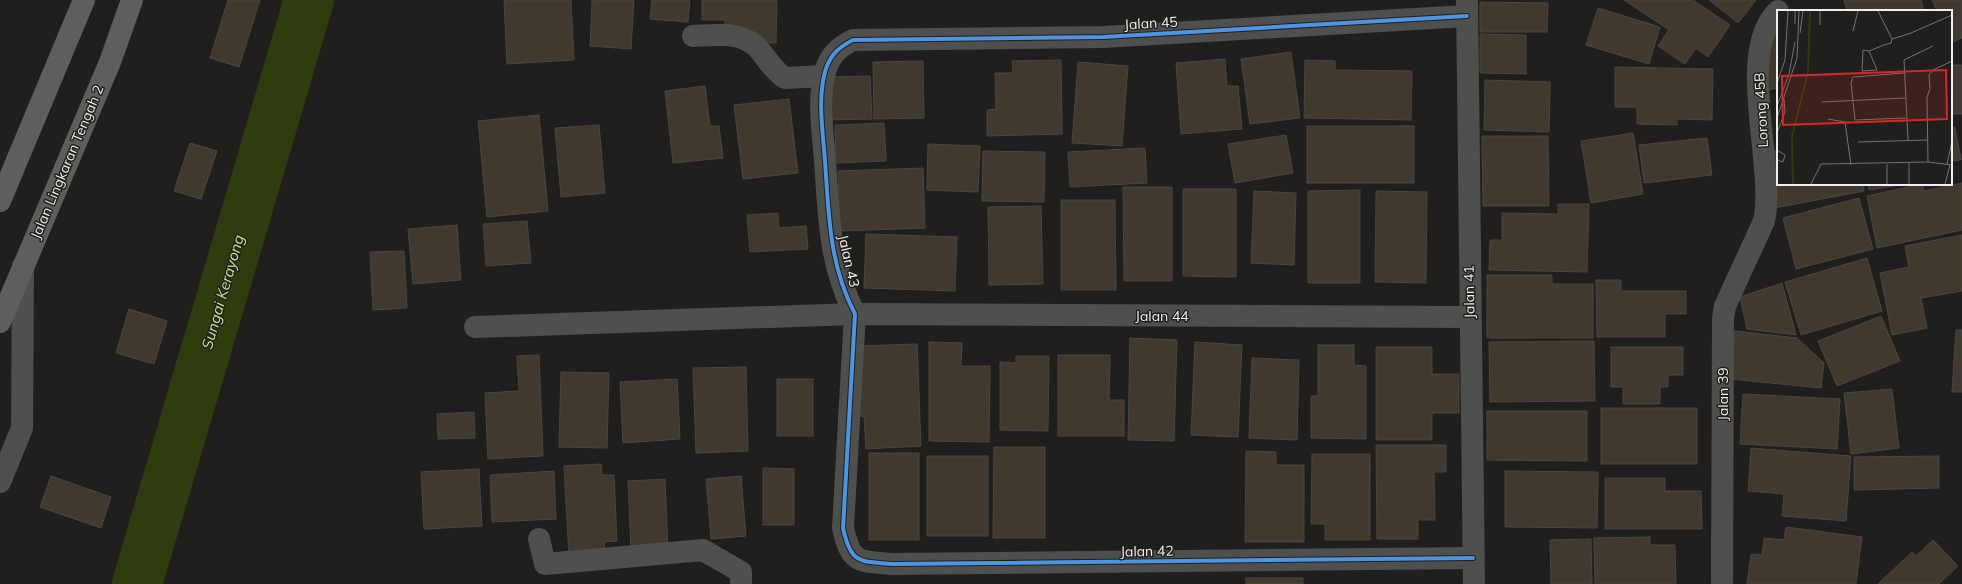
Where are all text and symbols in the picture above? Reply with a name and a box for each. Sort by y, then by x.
inset map [1777,10,1952,185]
street label: Jalan 45 [1124,13,1178,33]
street label: Lorong 45B [1750,72,1772,148]
street label: Jalan Lingkaran Tengah 2 [26,82,108,242]
water label: Sungai Kerayong [197,232,248,351]
street label: Jalan 43 [834,233,864,289]
street label: Jalan 41 [1460,265,1478,319]
street label: Jalan 44 [1135,307,1189,325]
street label: Jalan 39 [1714,367,1732,421]
street label: Jalan 42 [1120,542,1174,560]

